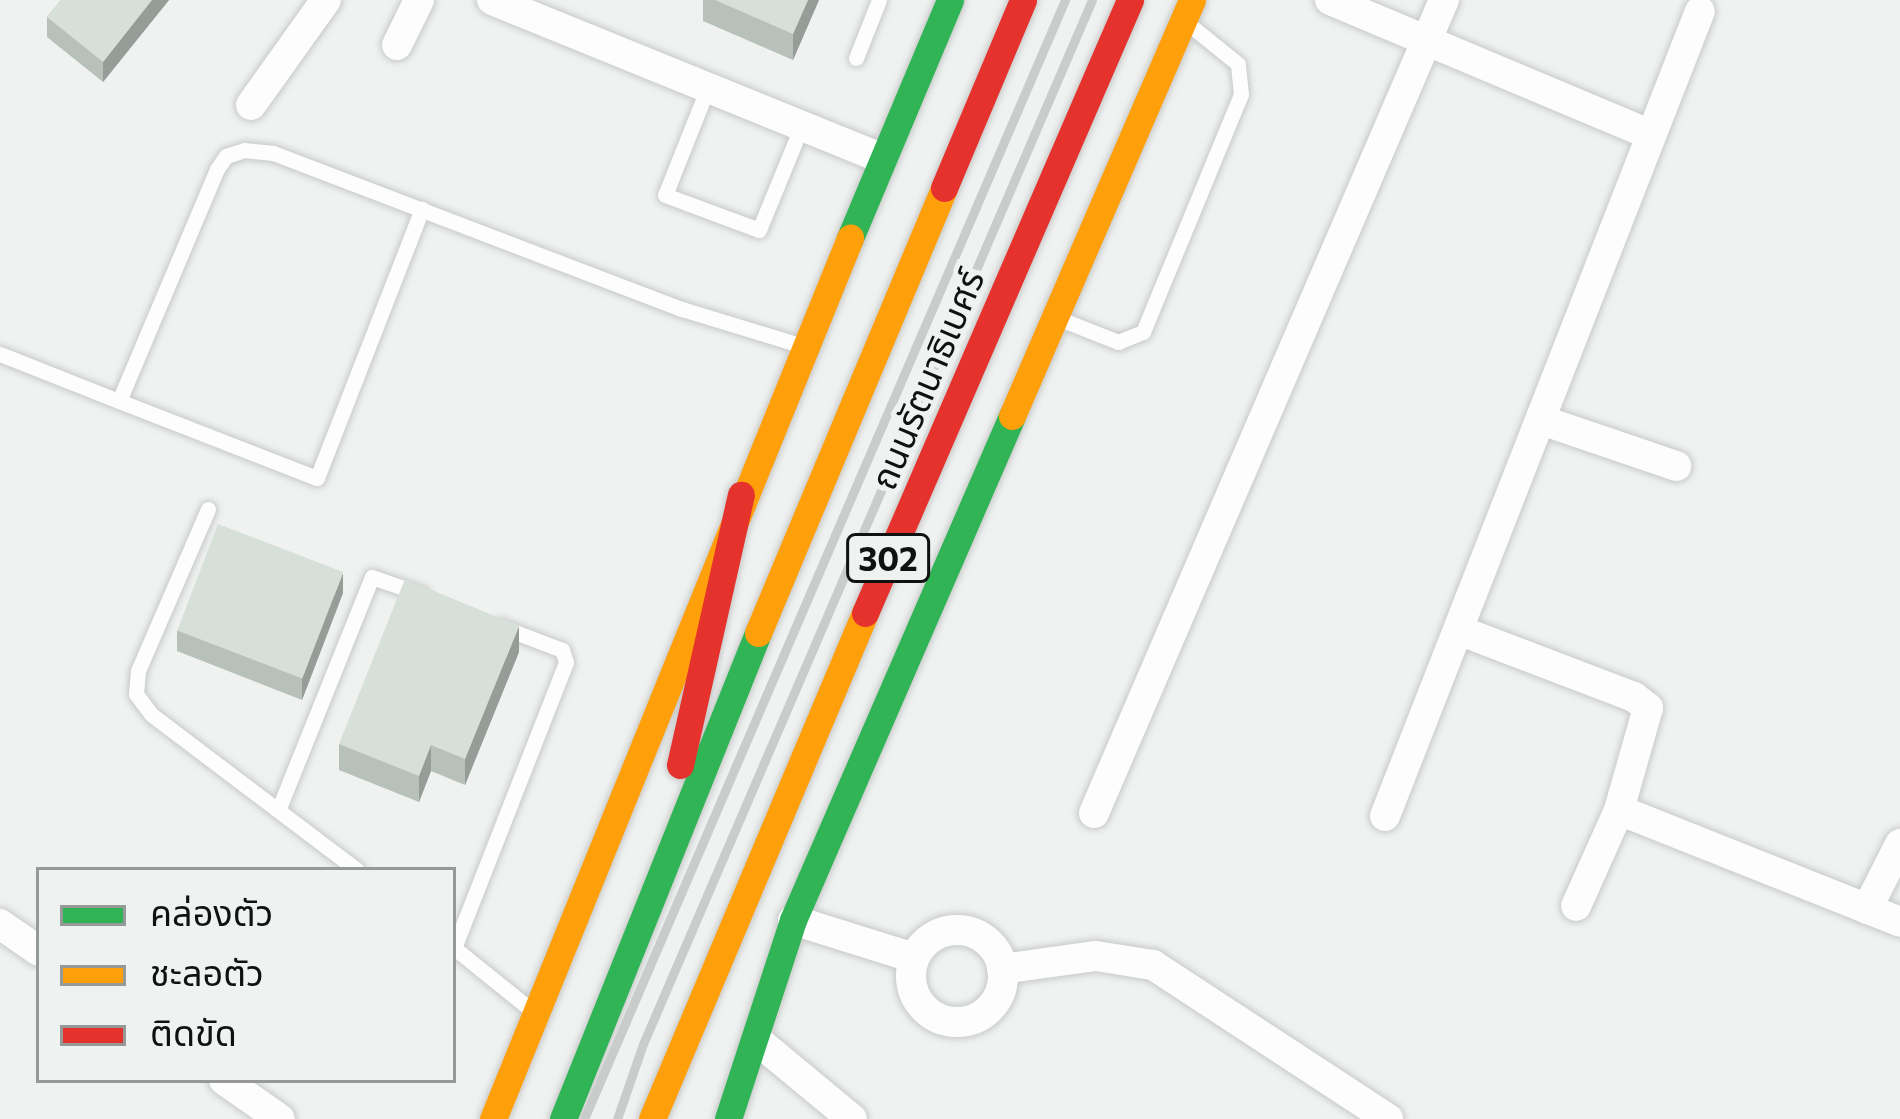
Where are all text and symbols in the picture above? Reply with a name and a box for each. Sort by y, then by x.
street label: ถนนรัตนาธิเบศร์ [860,263,992,495]
road number: 302 [846,531,930,585]
legend [36,867,456,1083]
text: คล่องตัว [150,889,273,933]
text: ชะลอตัว [150,949,264,993]
text: ติดขัด [150,1009,237,1053]

